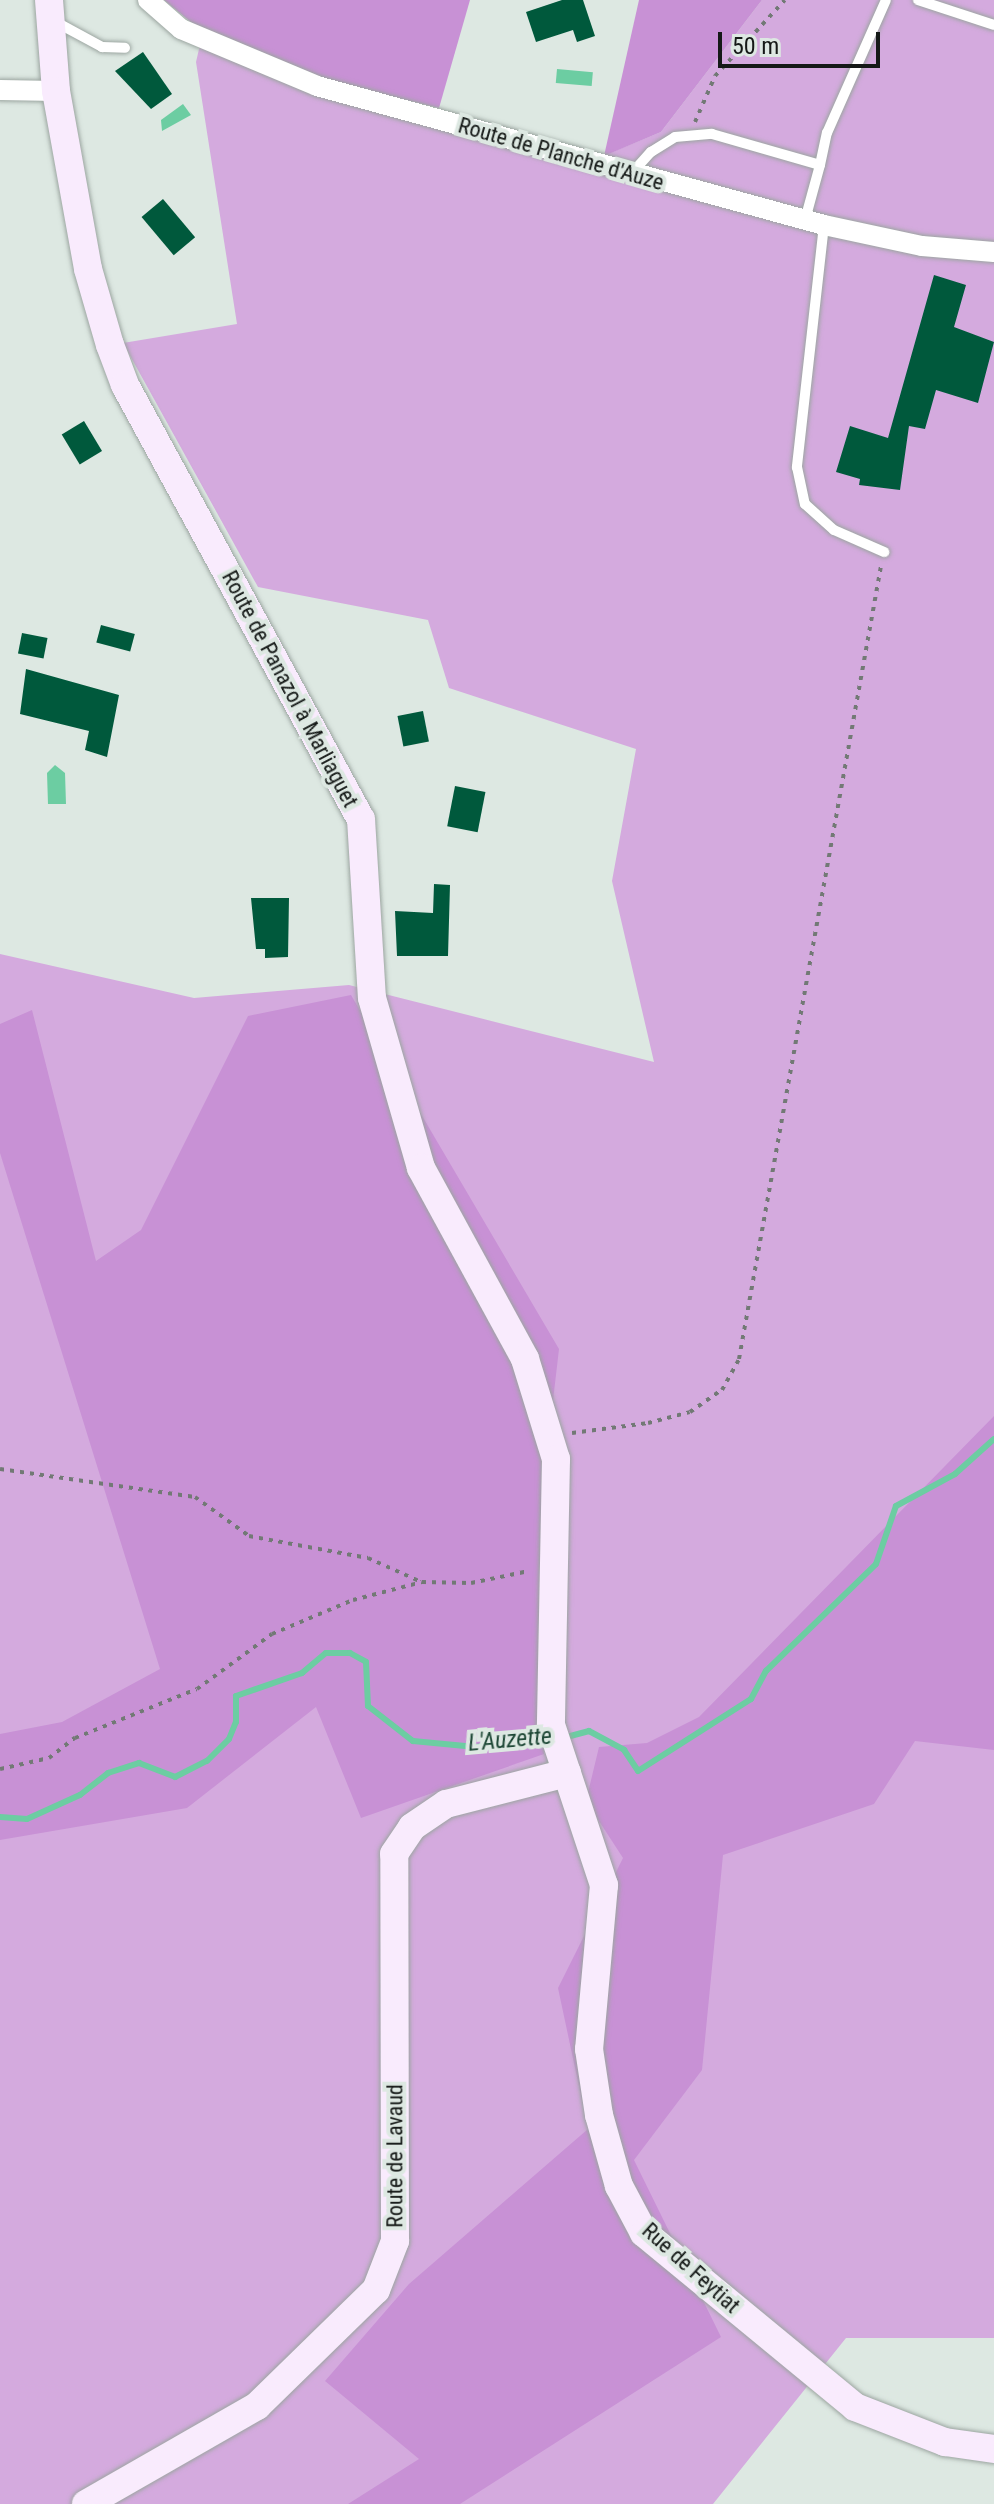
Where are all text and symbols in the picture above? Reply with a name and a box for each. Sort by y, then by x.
scale bar [722,16,884,66]
text: 50 m [732,32,779,60]
street label: Route de Planche d'Auze [455,112,667,196]
street label: Route de Panazol à Marliaguet [216,566,364,812]
water label: L'Auzette [467,1722,553,1758]
street label: Route de Lavaud [382,2084,408,2228]
street label: Rue de Feytiat [637,2217,745,2319]

